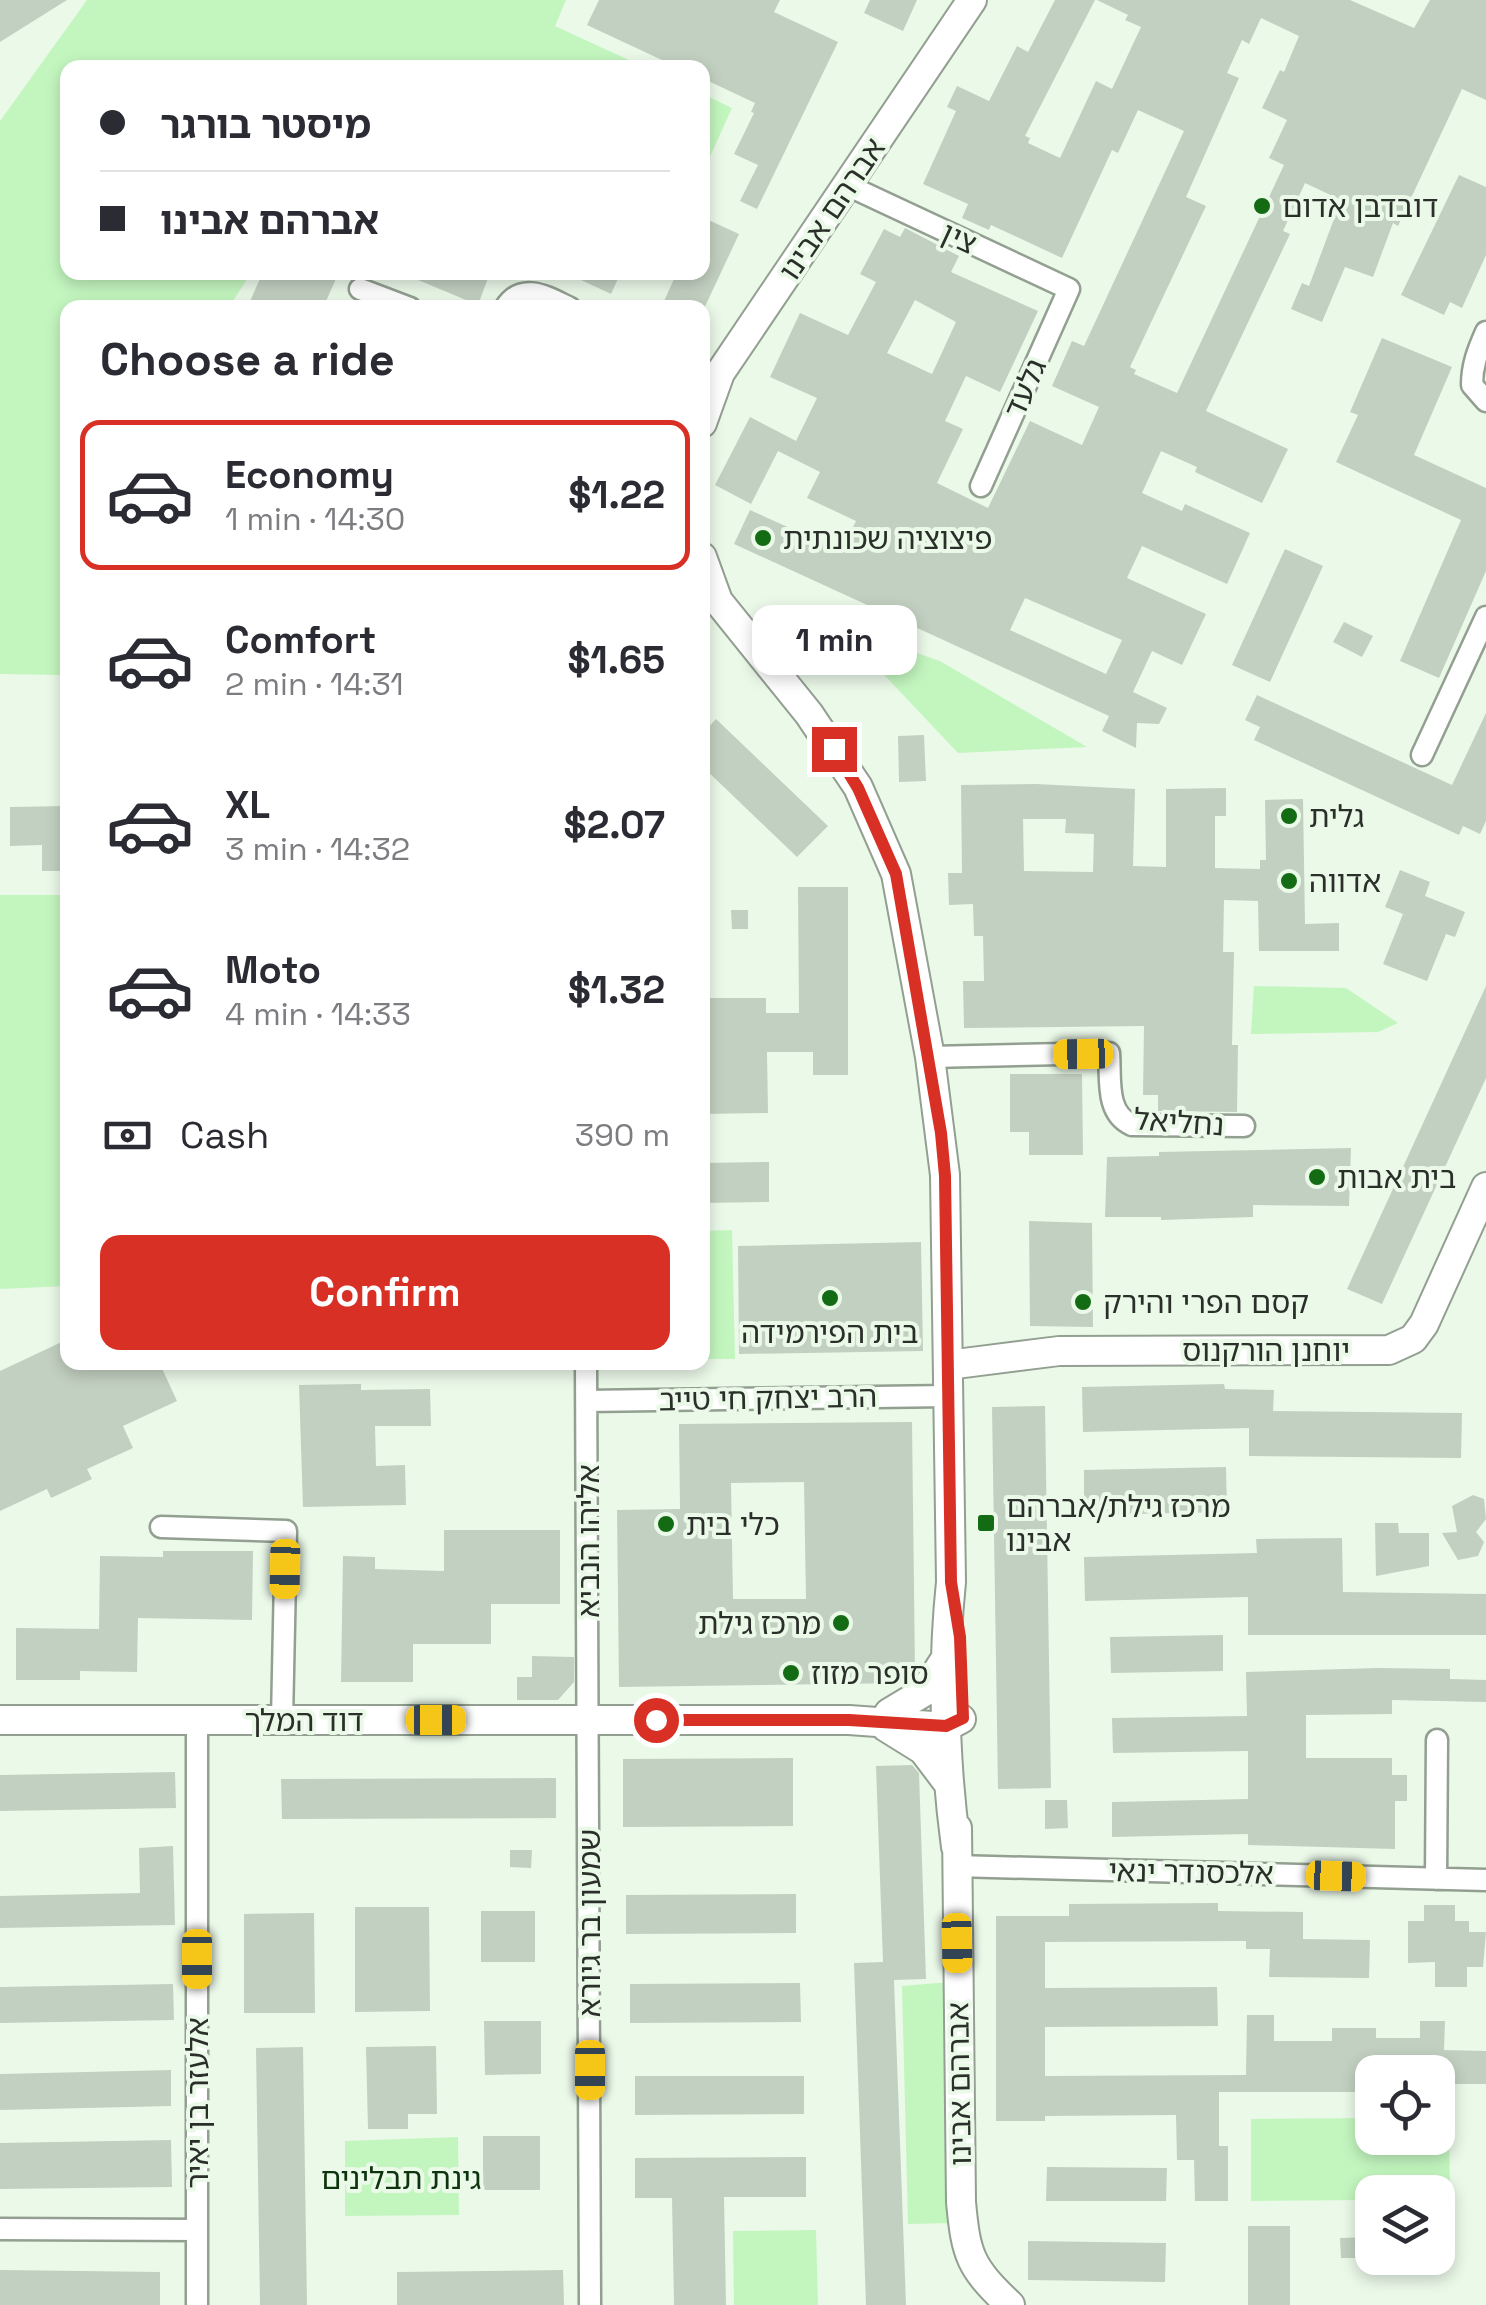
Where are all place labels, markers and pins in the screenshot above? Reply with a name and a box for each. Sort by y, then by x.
place label: דובדבן אדום [1282,187,1438,226]
marker: דובדבן אדום [1251,195,1273,217]
place label: פיצוציה שכונתית [783,519,992,558]
marker: פיצוציה שכונתית [752,527,774,549]
place label: גלית [1309,797,1364,836]
marker: גלית [1278,805,1300,827]
place label: אדווה [1309,862,1381,901]
marker: אדווה [1278,870,1300,892]
place label: בית אבות [1337,1158,1456,1197]
marker: בית אבות [1306,1166,1328,1188]
place label: קסם הפרי והירק [1103,1283,1309,1322]
marker: בית הפירמידה [819,1287,841,1309]
marker: קסם הפרי והירק [1072,1291,1094,1313]
place label: בית הפירמידה [741,1313,919,1352]
place label: מרכז גילת/אברהם אבינו [1006,1487,1231,1560]
place label: כלי בית [686,1505,780,1544]
marker: מרכז גילת/אברהם אבינו [975,1512,997,1534]
marker: כלי בית [655,1513,677,1535]
place label: מרכז גילת [698,1604,821,1643]
marker: מרכז גילת [830,1612,852,1634]
place label: סופר מזוז [811,1654,929,1693]
marker: סופר מזוז [780,1662,802,1684]

